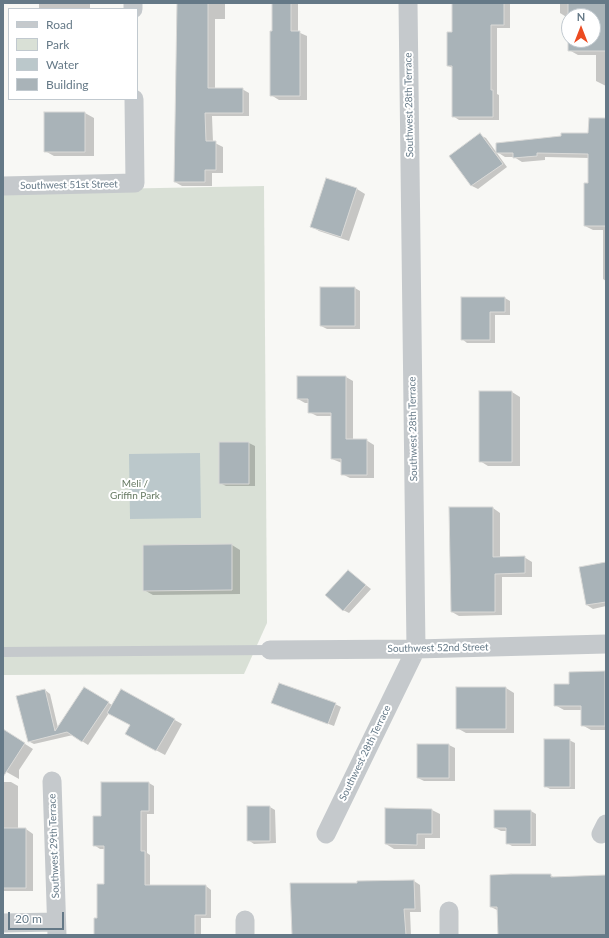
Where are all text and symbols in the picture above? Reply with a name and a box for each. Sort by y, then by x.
legend [8,8,138,100]
north arrow [561,8,601,48]
text: N [577,10,585,23]
text: Road [46,17,73,32]
text: Park [46,37,69,52]
street label: Southwest 28th Terrace [402,53,416,157]
text: Water [46,57,79,72]
text: Building [46,77,89,92]
street label: Southwest 51st Street [20,178,118,192]
street label: Southwest 28th Terrace [406,377,420,481]
park label: Meli / Griffin Park [110,478,160,502]
street label: Southwest 52nd Street [387,641,489,655]
street label: Southwest 28th Terrace [337,703,393,803]
street label: Southwest 29th Terrace [46,793,62,899]
scale bar [10,904,66,930]
text: 20 m [15,911,42,926]

